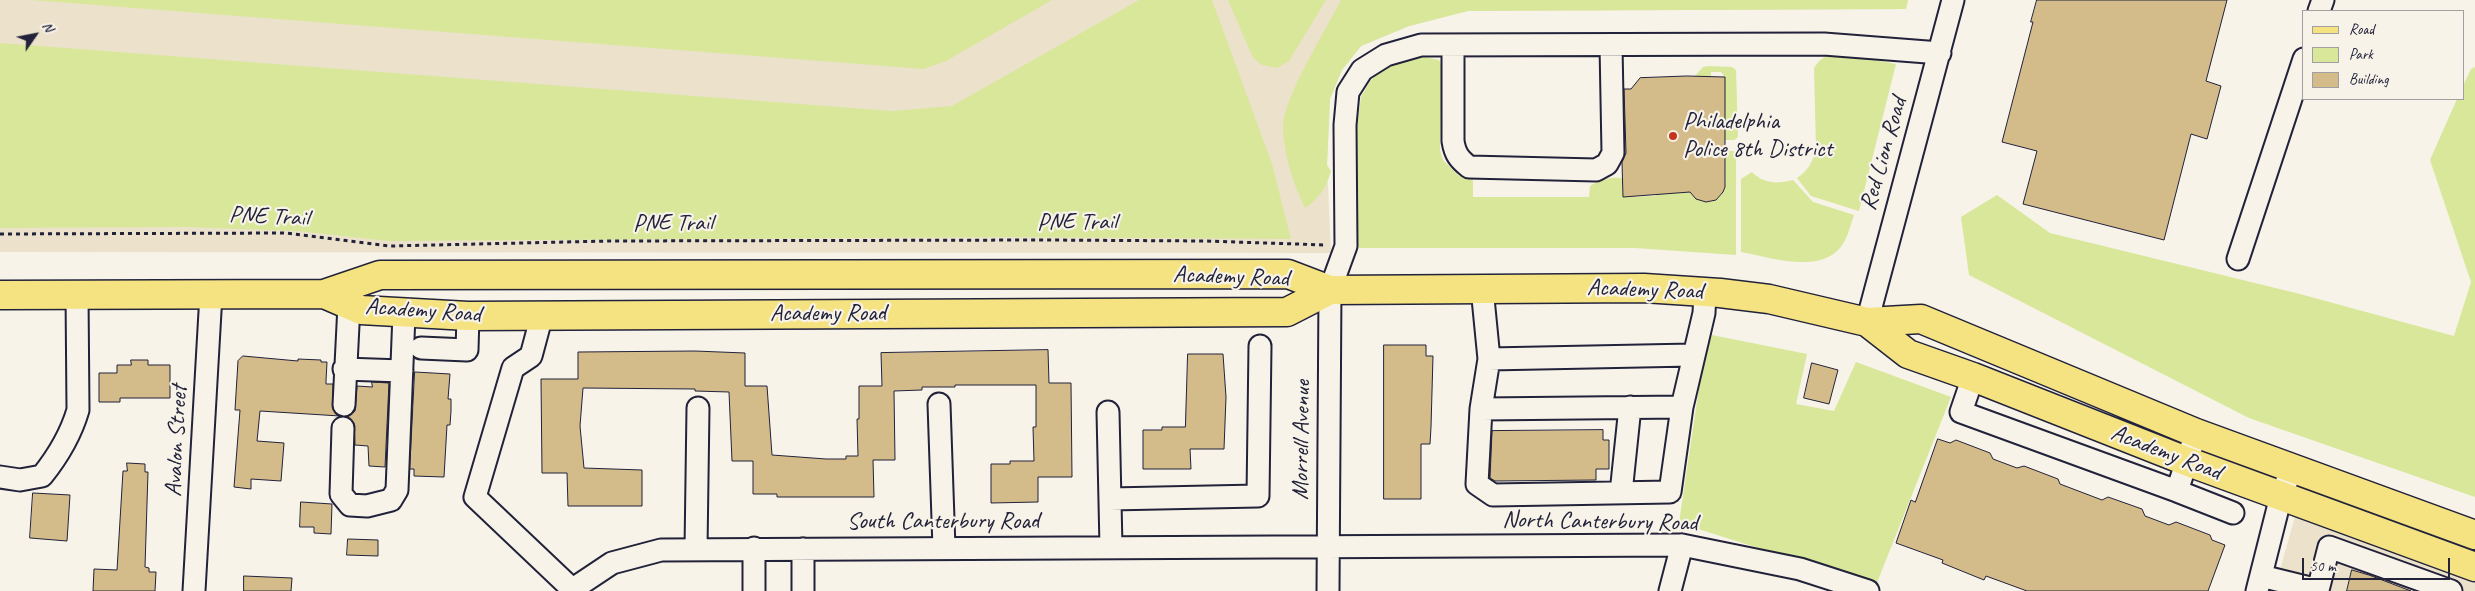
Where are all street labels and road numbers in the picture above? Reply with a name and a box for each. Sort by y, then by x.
street label: Red Lion Road [1854,94,1914,214]
street label: PNE Trail [228,201,310,233]
street label: PNE Trail [1037,209,1117,237]
street label: PNE Trail [633,210,713,238]
street label: Academy Road [1173,261,1289,293]
street label: Academy Road [1587,274,1703,306]
street label: Academy Road [364,293,482,329]
street label: Academy Road [770,300,886,328]
street label: Morrell Avenue [1287,380,1317,500]
street label: Avalon Street [160,385,194,497]
street label: Academy Road [2107,419,2225,487]
street label: North Canterbury Road [1502,506,1698,538]
street label: South Canterbury Road [847,508,1039,536]

